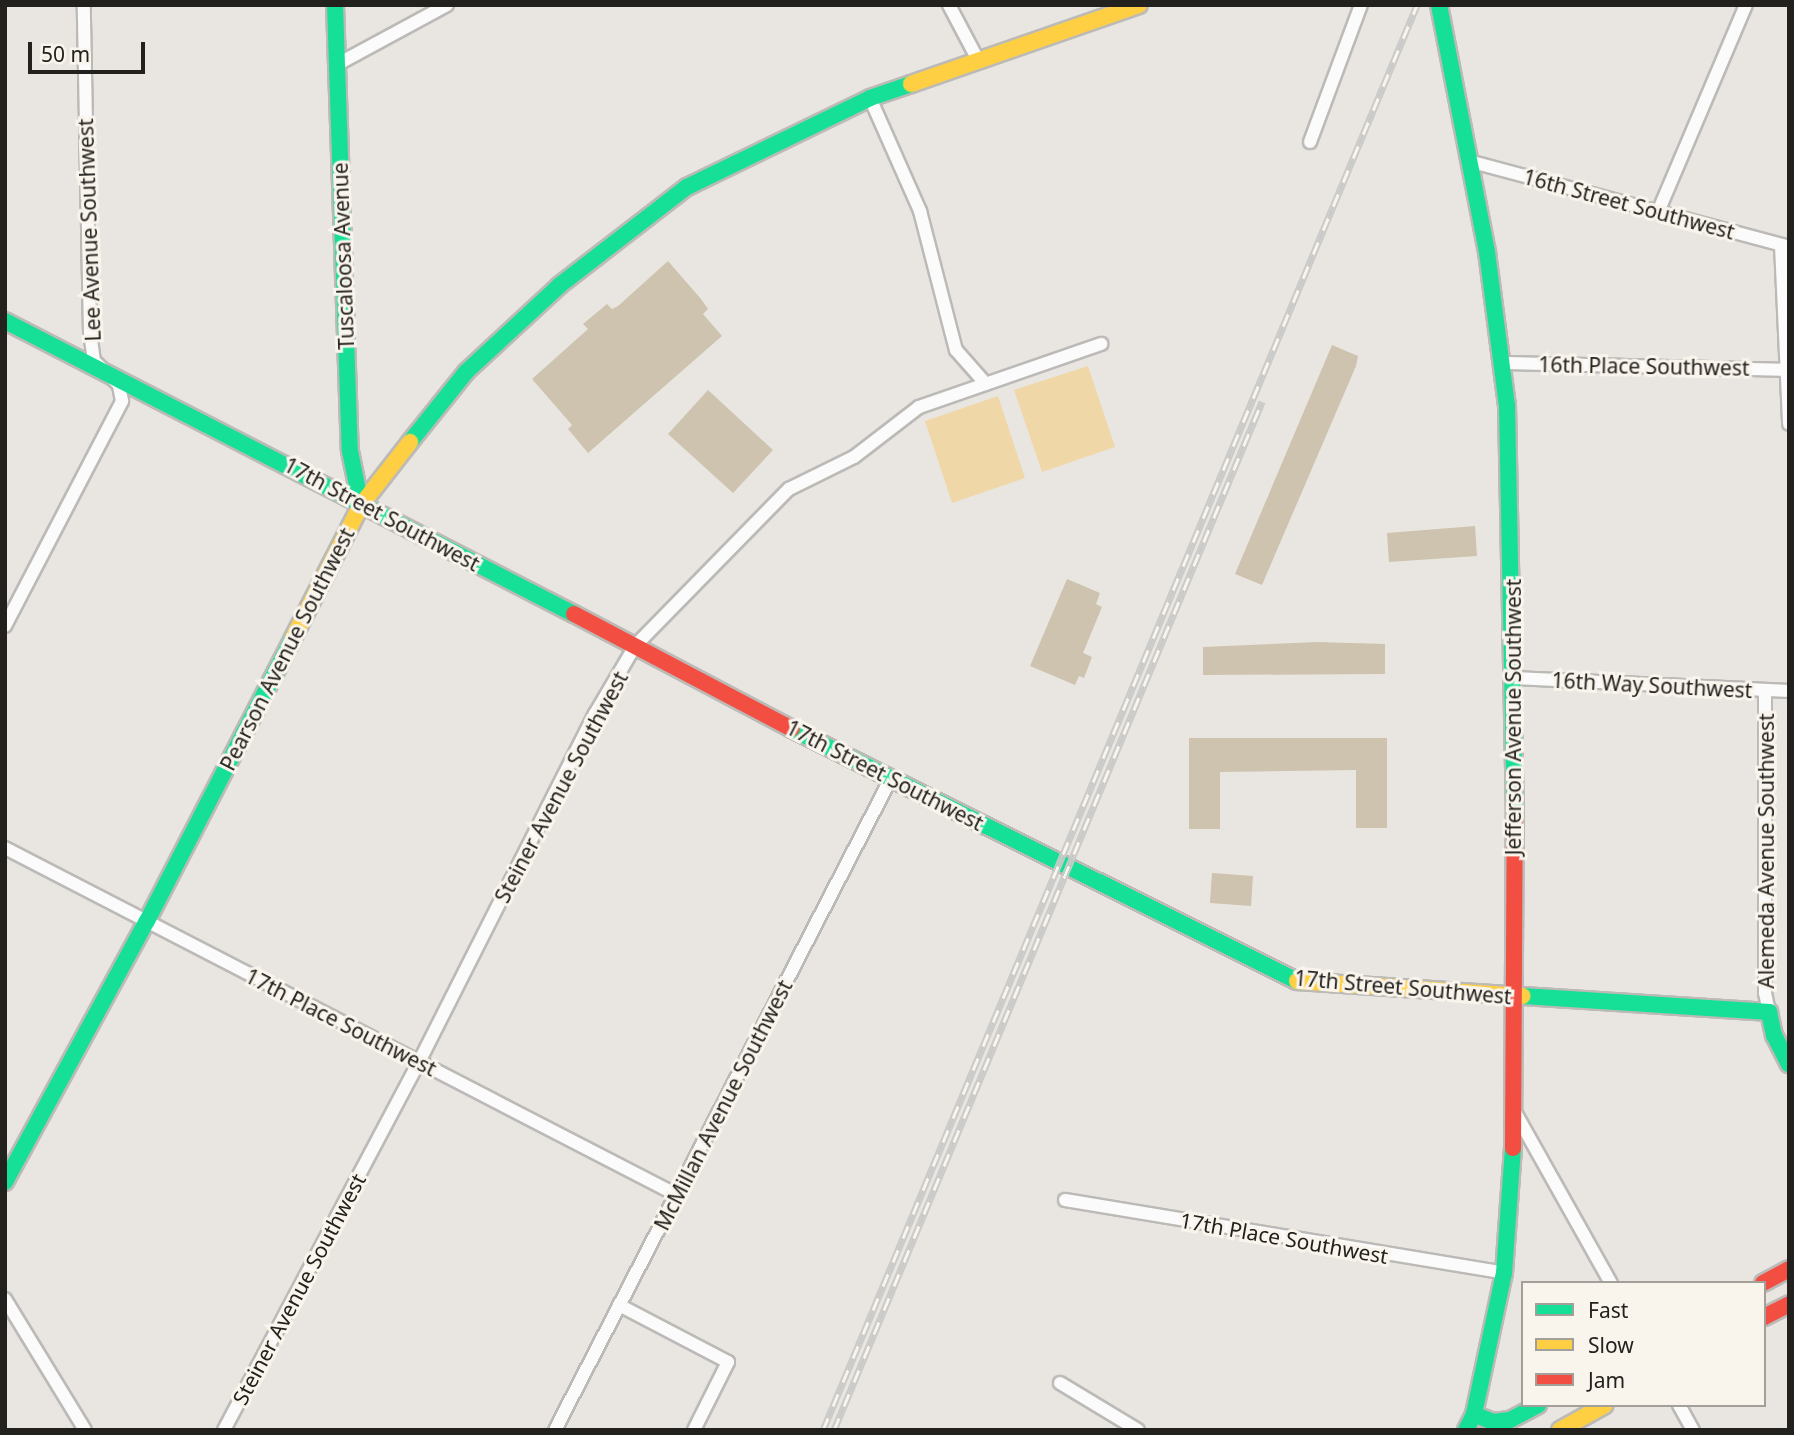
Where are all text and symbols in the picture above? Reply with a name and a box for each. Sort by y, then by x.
scale bar [32,28,149,72]
text: 50 m [41,40,90,68]
street label: Lee Avenue Southwest [73,118,105,342]
street label: Tuscaloosa Avenue [327,162,359,350]
street label: 16th Street Southwest [1521,164,1737,244]
street label: 16th Place Southwest [1538,352,1750,380]
street label: 17th Street Southwest [280,452,484,576]
street label: Pearson Avenue Southwest [215,523,359,775]
street label: Jefferson Avenue Southwest [1500,579,1526,855]
street label: Steiner Avenue Southwest [489,667,633,907]
street label: 16th Way Southwest [1551,667,1753,703]
street label: Alemeda Avenue Southwest [1753,713,1779,989]
street label: 17th Street Southwest [782,714,988,836]
street label: 17th Place Southwest [241,963,441,1081]
street label: 17th Street Southwest [1293,965,1513,1009]
street label: McMillan Avenue Southwest [649,976,797,1234]
street label: Steiner Avenue Southwest [227,1169,371,1409]
street label: 17th Place Southwest [1178,1207,1390,1269]
legend [1521,1281,1766,1407]
text: Fast [1588,1296,1628,1324]
text: Slow [1588,1331,1634,1359]
text: Jam [1588,1366,1625,1394]

